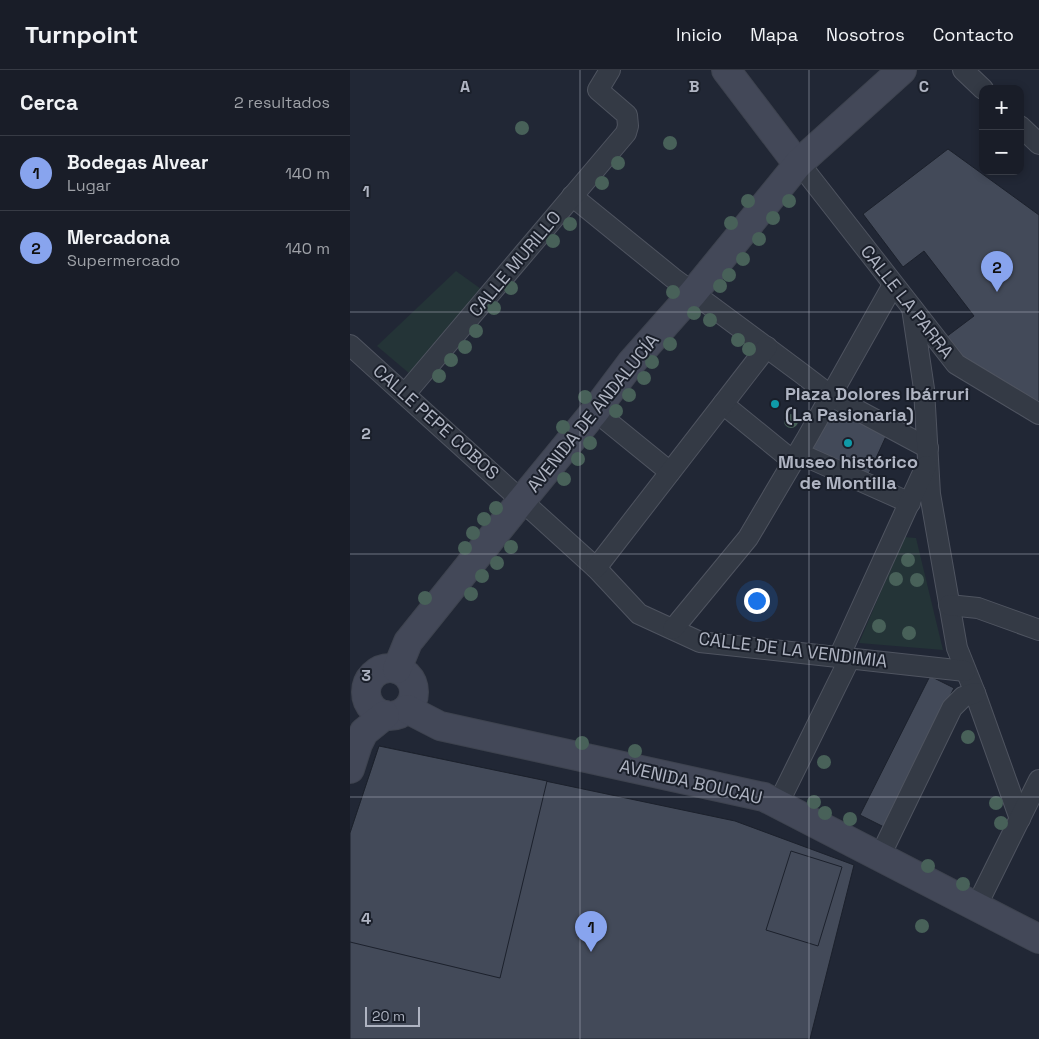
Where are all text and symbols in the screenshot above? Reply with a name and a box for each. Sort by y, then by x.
text: Turnpoint [25,19,138,50]
text: Inicio [676,23,722,46]
text: Mapa [750,23,798,46]
text: Nosotros [826,23,905,46]
text: Contacto [933,23,1014,46]
text: A [460,76,470,97]
text: B [689,76,699,97]
text: C [919,76,929,97]
map controls [979,85,1024,175]
button: + [979,85,1024,130]
text: Cerca [20,89,78,116]
text: 2 resultados [234,92,330,113]
button: − [979,130,1024,175]
text: Bodegas Alvear [67,150,209,175]
text: 1 [32,163,40,184]
text: 140 m [285,163,330,184]
text: Lugar [67,175,111,196]
text: 1 [362,181,370,202]
street label: CALLE MURILLO [463,206,566,322]
text: Mercadona [67,225,170,250]
text: 2 [31,238,41,259]
text: 140 m [285,238,330,259]
street label: CALLE LA PARRA [856,240,959,363]
text: Supermercado [67,250,180,271]
pin: 2 [981,251,1013,292]
street label: AVENIDA DE ANDALUCÍA [522,329,664,497]
street label: CALLE PEPE COBOS [368,359,504,484]
place label: Plaza Dolores Ibárruri (La Pasionaria) [785,382,969,426]
marker: Plaza Dolores Ibárruri (La Pasionaria) [769,398,781,410]
text: 2 [361,423,371,444]
marker: Museo histórico de Montilla [842,437,854,449]
place label: Museo histórico de Montilla [778,450,918,494]
your location [744,588,770,614]
street label: CALLE DE LA VENDIMIA [697,627,889,672]
text: 3 [361,665,371,686]
street label: AVENIDA BOUCAU [617,754,765,809]
text: 4 [361,908,371,929]
pin: 1 [575,911,607,952]
scale bar [365,1004,420,1027]
text: 20 m [372,1007,405,1025]

